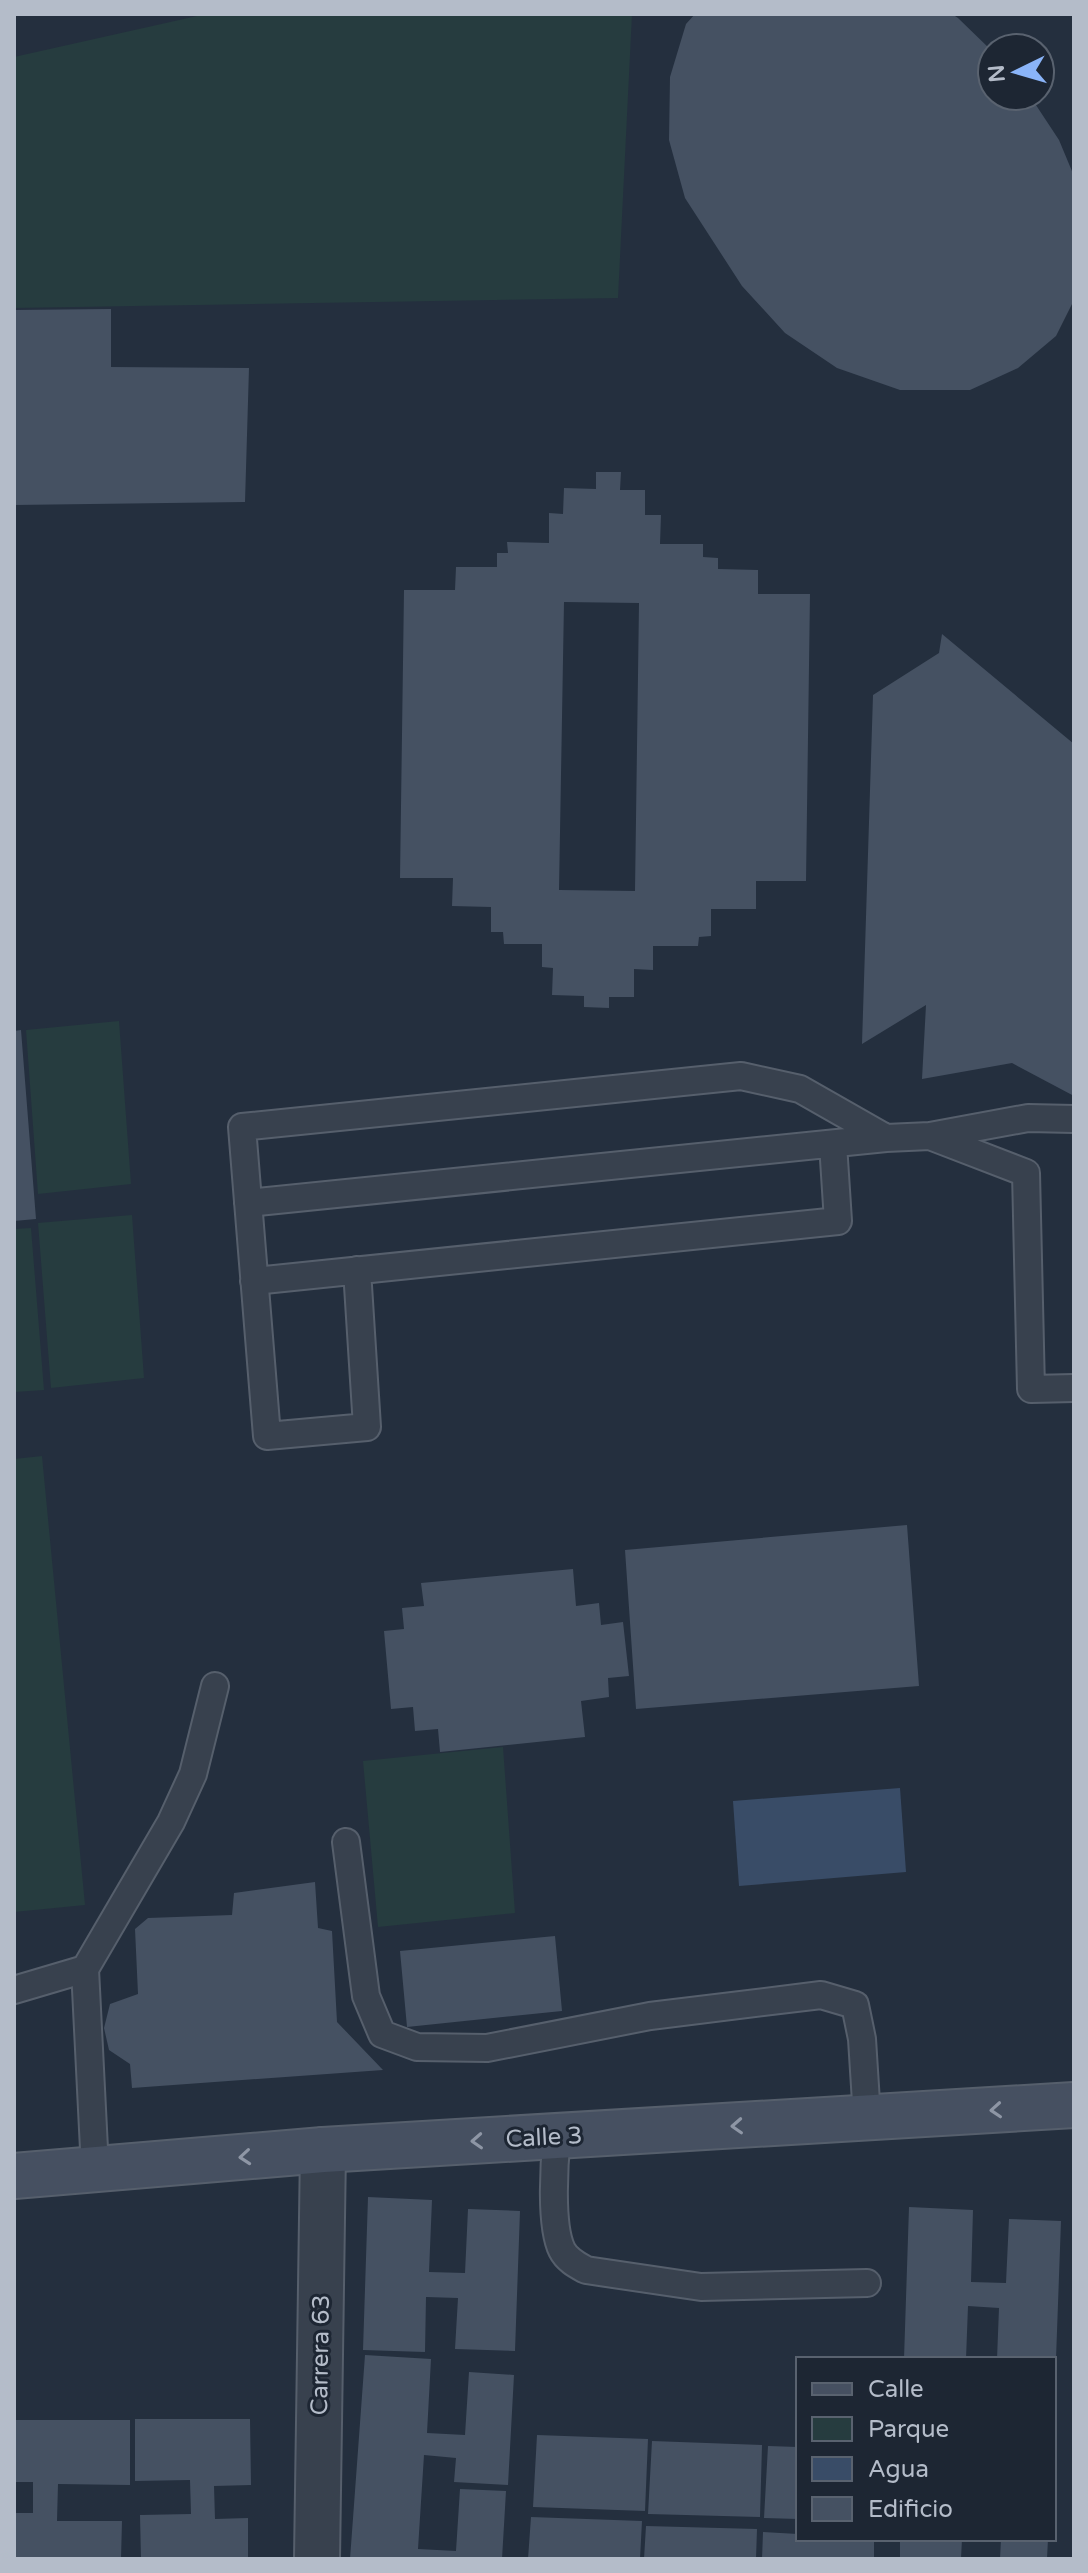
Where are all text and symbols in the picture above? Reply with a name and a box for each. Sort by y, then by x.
north arrow [976,32,1056,112]
text: N [983,64,1011,84]
one-way arrow [989,2101,1002,2118]
one-way arrow [730,2117,743,2134]
street label: Calle 3 [505,2121,583,2154]
one-way arrow [470,2132,483,2149]
one-way arrow [238,2148,251,2165]
street label: Carrera 63 [305,2294,336,2416]
legend [796,2357,1056,2541]
text: Calle [868,2375,924,2404]
text: Parque [868,2415,949,2444]
text: Agua [868,2455,929,2484]
text: Edificio [868,2495,953,2524]

